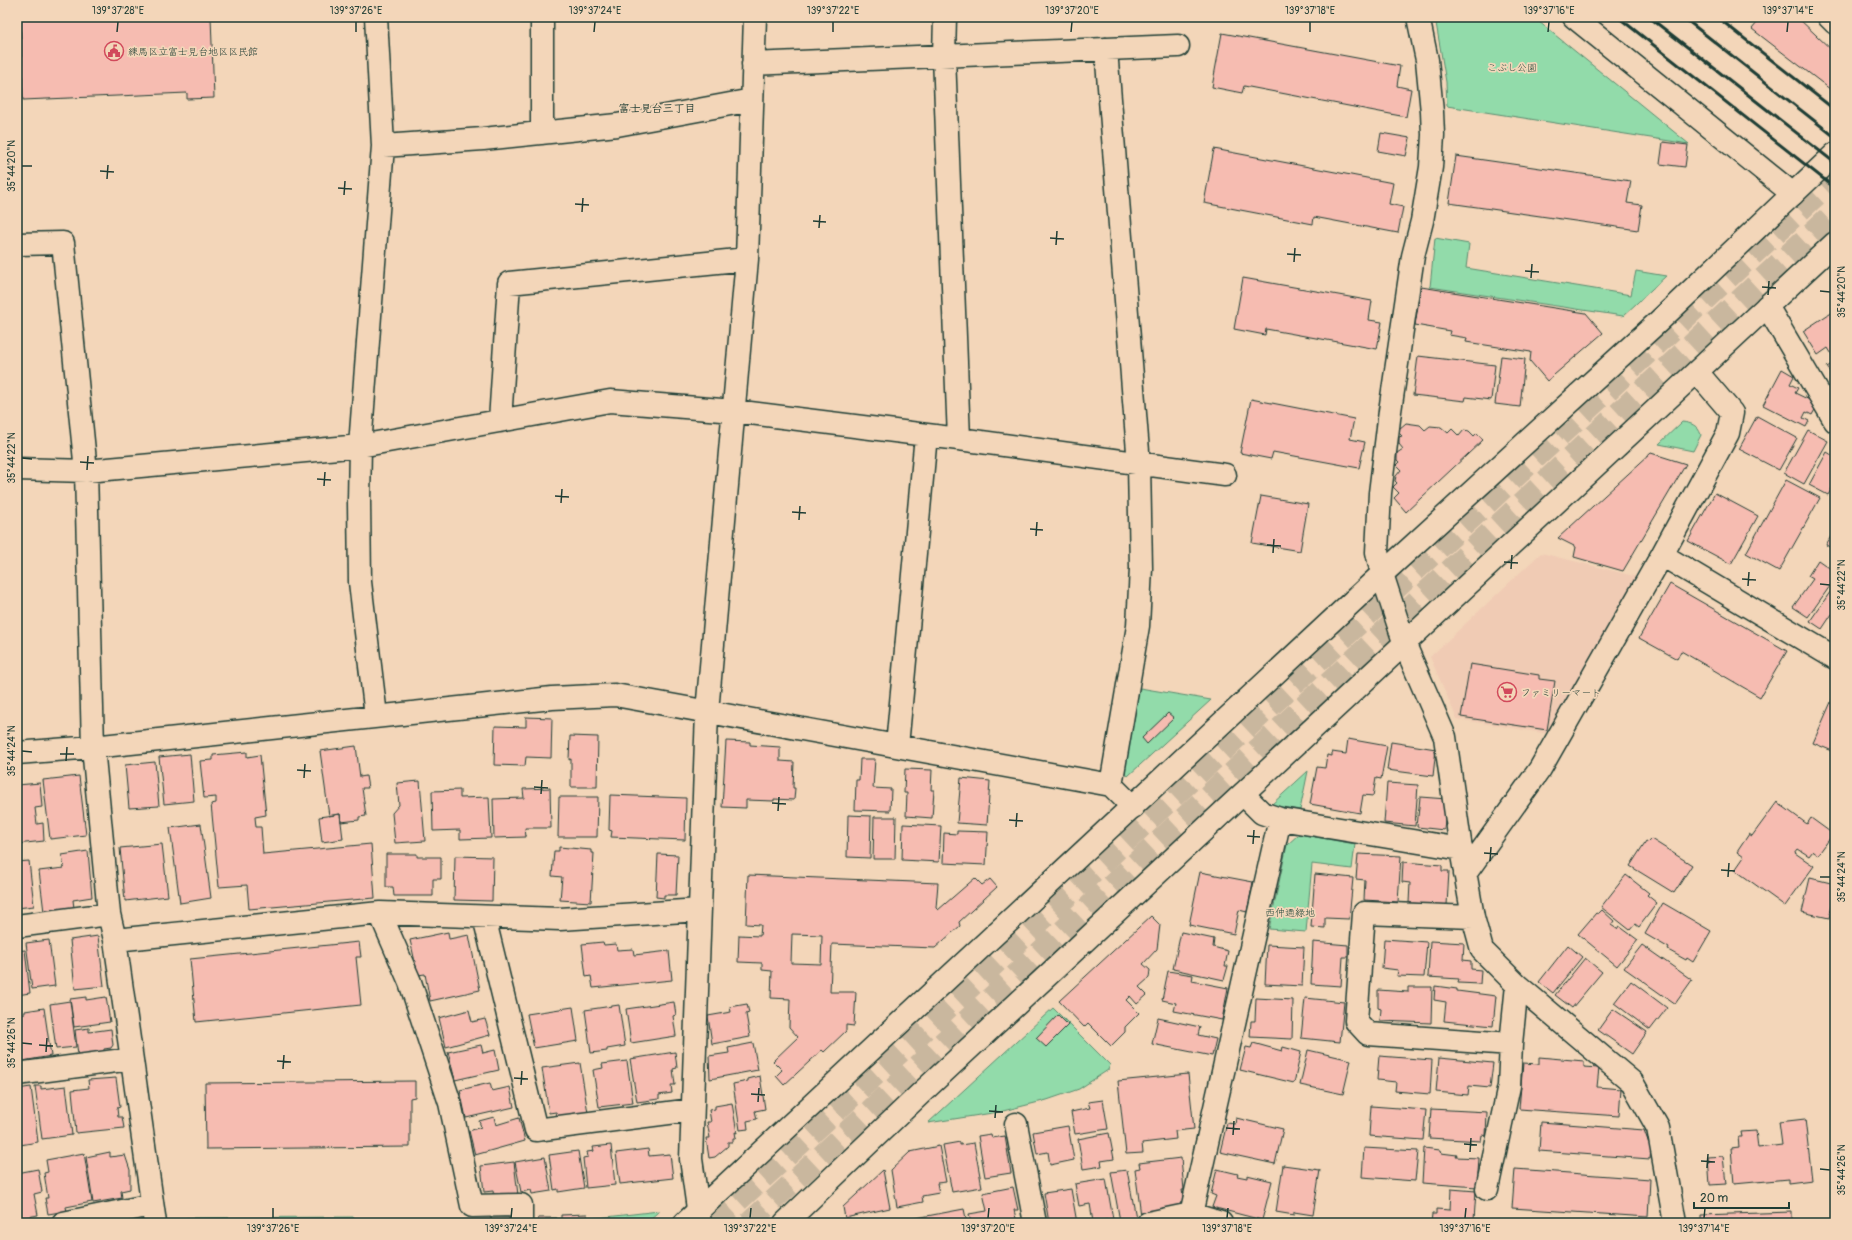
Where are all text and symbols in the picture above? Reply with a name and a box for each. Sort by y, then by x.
text: 139°37'28"E [92,5,144,17]
text: 139°37'26"E [330,5,382,17]
text: 139°37'24"E [569,5,621,17]
text: 139°37'22"E [807,5,859,17]
text: 139°37'20"E [1045,5,1099,17]
text: 139°37'18"E [1285,5,1335,17]
text: 139°37'16"E [1524,5,1574,17]
text: 139°37'14"E [1763,5,1813,17]
public building icon: 練馬区立富士見台地区区民館 [103,40,125,62]
place label: 練馬区立富士見台地区区民館 [128,46,258,58]
park label: こぶし公園 [1487,62,1537,74]
district label: 富士見台三丁目 [619,102,696,115]
text: 35°44'20"N [6,140,18,192]
text: 35°44'20"N [1836,266,1848,318]
text: 35°44'22"N [6,432,18,483]
text: 35°44'22"N [1836,559,1848,610]
supermarket icon: ファミリーマート [1496,681,1518,703]
place label: ファミリーマート [1521,687,1601,699]
text: 35°44'24"N [6,725,18,777]
text: 35°44'24"N [1836,851,1848,903]
park label: 西仲通緑地 [1265,907,1315,919]
text: 35°44'26"N [6,1017,18,1069]
text: 35°44'26"N [1836,1144,1848,1196]
scale bar [1694,1184,1789,1210]
text: 20 m [1700,1191,1729,1206]
text: 139°37'26"E [247,1223,299,1235]
text: 139°37'24"E [485,1223,537,1235]
text: 139°37'22"E [724,1223,776,1235]
text: 139°37'20"E [961,1223,1015,1235]
text: 139°37'18"E [1202,1223,1252,1235]
text: 139°37'16"E [1440,1223,1490,1235]
text: 139°37'14"E [1679,1223,1729,1235]

